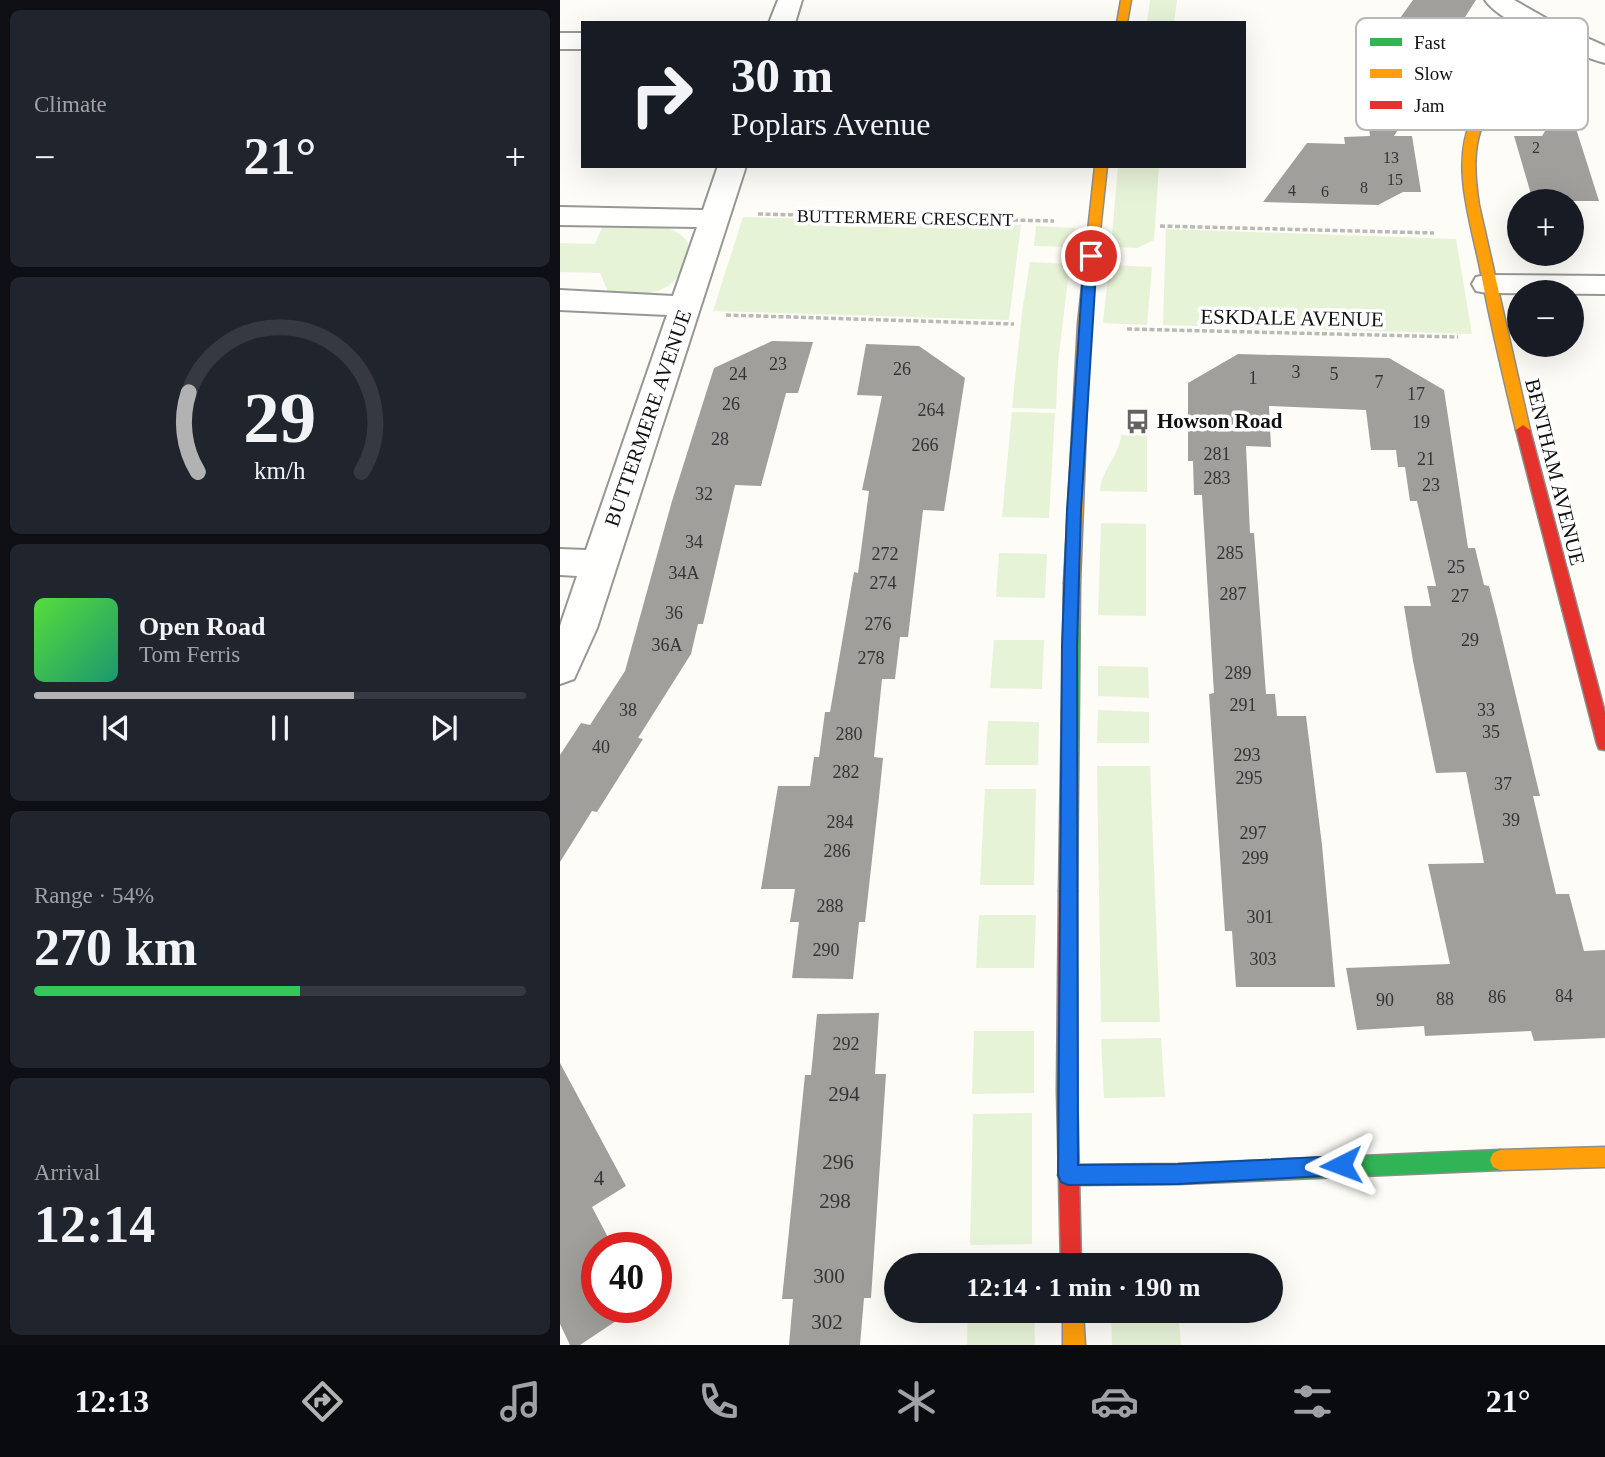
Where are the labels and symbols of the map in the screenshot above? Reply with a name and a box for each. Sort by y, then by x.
legend [1356,18,1588,130]
text: Fast [1414,32,1446,53]
text: Slow [1414,63,1453,84]
text: Jam [1414,95,1445,116]
house number: 2 [1532,139,1540,156]
house number: 13 [1383,149,1399,166]
house number: 15 [1387,171,1403,188]
house number: 8 [1360,179,1368,196]
house number: 4 [1288,182,1296,199]
house number: 6 [1321,183,1329,200]
street label: BUTTERMERE CRESCENT [797,206,1013,230]
pin [1061,226,1121,286]
street label: ESKDALE AVENUE [1200,304,1384,332]
street label: BUTTERMERE AVENUE [600,306,696,530]
house number: 23 [769,354,787,374]
house number: 26 [893,359,911,379]
house number: 3 [1292,362,1301,382]
house number: 24 [729,364,747,384]
house number: 5 [1330,364,1339,384]
house number: 1 [1249,368,1258,388]
house number: 7 [1375,372,1384,392]
street label: BENTHAM AVENUE [1520,376,1590,568]
house number: 17 [1407,384,1425,404]
house number: 26 [722,394,740,414]
house number: 264 [918,400,945,420]
bus stop icon: Howson Road [1123,407,1151,435]
place label: Howson Road [1157,409,1283,433]
house number: 19 [1412,412,1430,432]
house number: 28 [711,429,729,449]
house number: 266 [912,435,939,455]
house number: 281 [1204,444,1231,464]
house number: 21 [1417,449,1435,469]
house number: 283 [1204,468,1231,488]
house number: 23 [1422,475,1440,495]
house number: 32 [695,484,713,504]
house number: 34 [685,532,703,552]
house number: 285 [1217,543,1244,563]
house number: 272 [872,544,899,564]
house number: 25 [1447,557,1465,577]
house number: 34A [669,563,700,583]
house number: 274 [870,573,897,593]
house number: 287 [1220,584,1247,604]
house number: 27 [1451,586,1469,606]
house number: 36 [665,603,683,623]
house number: 276 [865,614,892,634]
house number: 29 [1461,630,1479,650]
house number: 36A [652,635,683,655]
house number: 278 [858,648,885,668]
house number: 289 [1225,663,1252,683]
house number: 291 [1230,695,1257,715]
house number: 38 [619,700,637,720]
house number: 33 [1477,700,1495,720]
house number: 35 [1482,722,1500,742]
house number: 280 [836,724,863,744]
house number: 40 [592,737,610,757]
house number: 293 [1234,745,1261,765]
house number: 282 [833,762,860,782]
house number: 295 [1236,768,1263,788]
house number: 37 [1494,774,1512,794]
house number: 39 [1502,810,1520,830]
house number: 284 [827,812,854,832]
house number: 297 [1240,823,1267,843]
house number: 286 [824,841,851,861]
house number: 299 [1242,848,1269,868]
house number: 288 [817,896,844,916]
house number: 301 [1247,907,1274,927]
house number: 290 [813,940,840,960]
house number: 303 [1250,949,1277,969]
house number: 84 [1555,986,1573,1006]
house number: 86 [1488,987,1506,1007]
house number: 88 [1436,989,1454,1009]
house number: 90 [1376,990,1394,1010]
house number: 292 [833,1034,860,1054]
house number: 294 [828,1082,860,1106]
position arrow [1304,1128,1378,1202]
house number: 296 [822,1150,854,1174]
house number: 4 [594,1166,605,1190]
house number: 298 [819,1189,851,1213]
speed limit sign: 40 [581,1232,672,1323]
house number: 300 [813,1264,845,1288]
house number: 302 [811,1310,843,1334]

